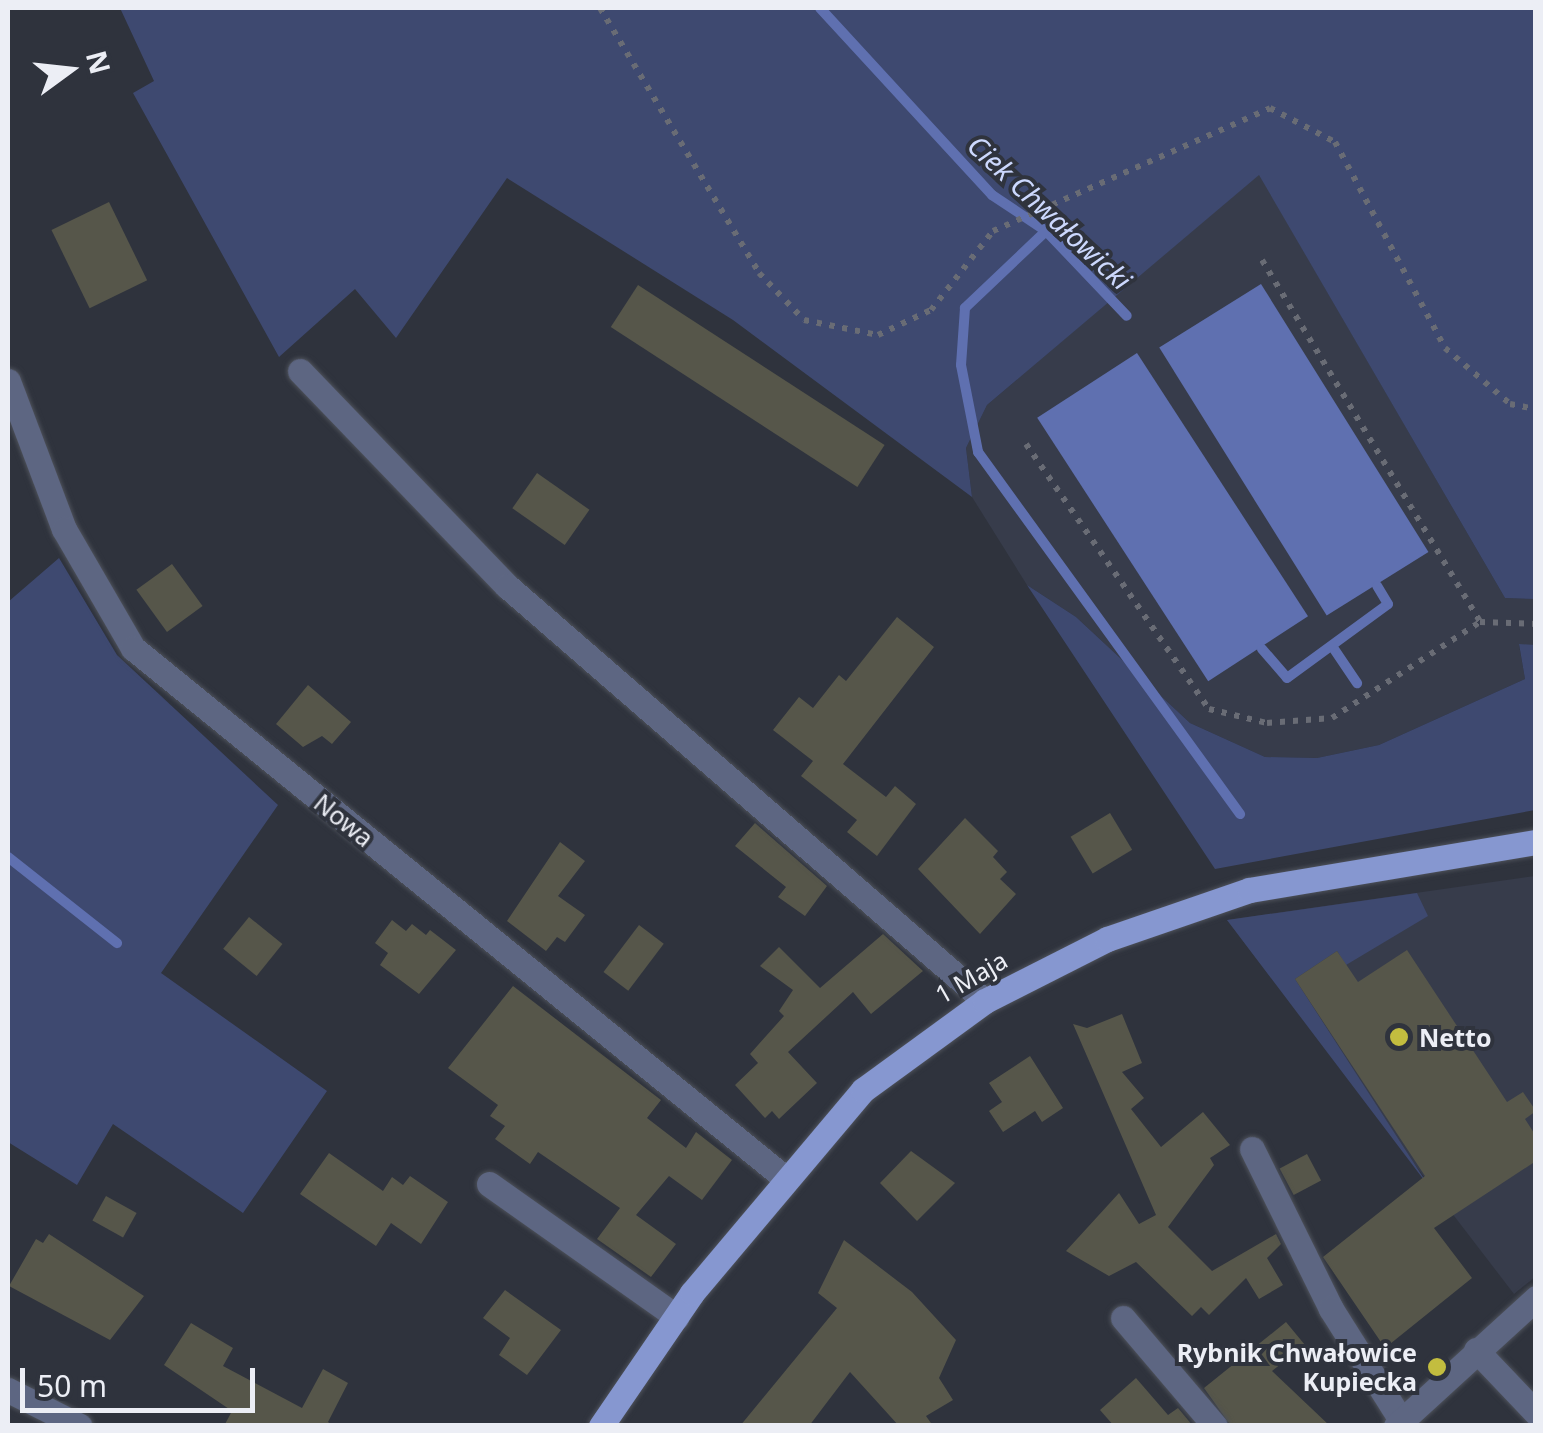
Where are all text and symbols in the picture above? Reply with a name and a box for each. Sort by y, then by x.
north arrow [20,20,120,120]
text: N [78,46,120,78]
water label: Ciek Chwałowicki [961,128,1139,296]
street label: Nowa [308,787,380,853]
street label: 1 Maja [930,945,1012,1009]
place label: Netto [1419,1022,1492,1052]
marker: Netto [1388,1026,1410,1048]
place label: Rybnik Chwałowice Kupiecka [1177,1338,1417,1397]
scale bar [25,1348,260,1410]
marker: Rybnik Chwałowice Kupiecka [1426,1356,1448,1378]
text: 50 m [37,1365,107,1406]

